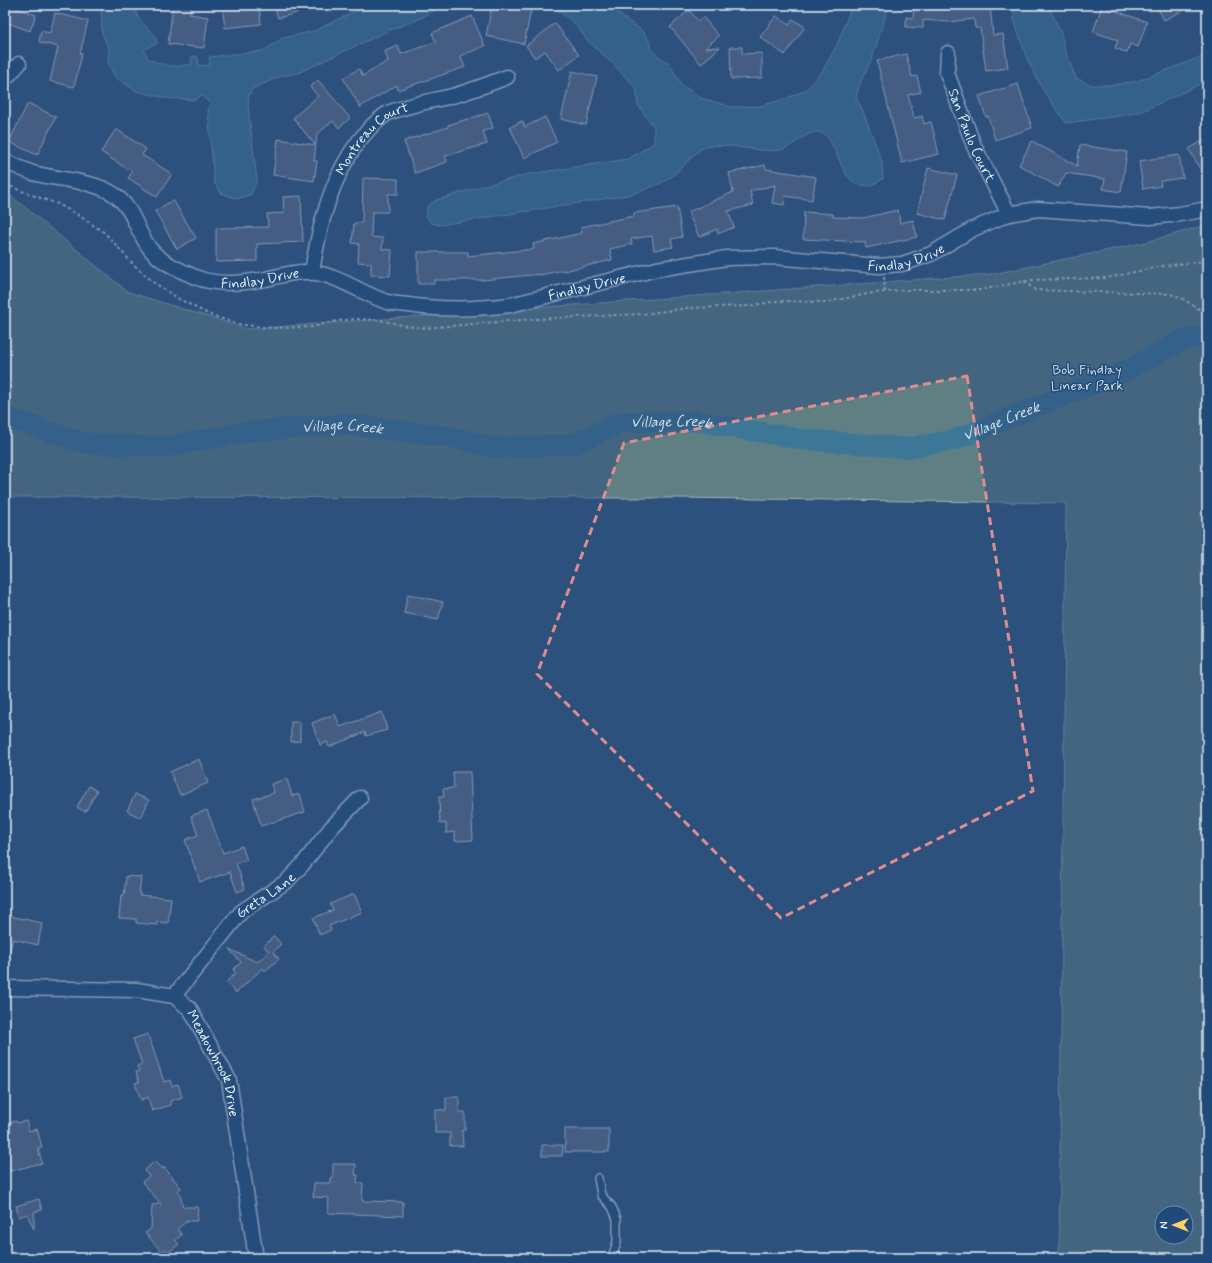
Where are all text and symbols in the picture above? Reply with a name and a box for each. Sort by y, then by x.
street label: San Paulo Court [943,86,999,186]
street label: Montreau Court [332,99,411,178]
street label: Findlay Drive [867,240,948,276]
street label: Findlay Drive [221,264,300,293]
street label: Findlay Drive [547,269,628,305]
park label: Bob Findlay Linear Park [1051,361,1123,395]
water label: Village Creek [960,397,1044,446]
water label: Village Creek [631,412,715,435]
water label: Village Creek [301,415,386,440]
street label: Greta Lane [232,869,300,922]
street label: Meadowbrook Drive [182,1007,242,1118]
north arrow [1154,1205,1194,1245]
text: N [1158,1221,1172,1229]

